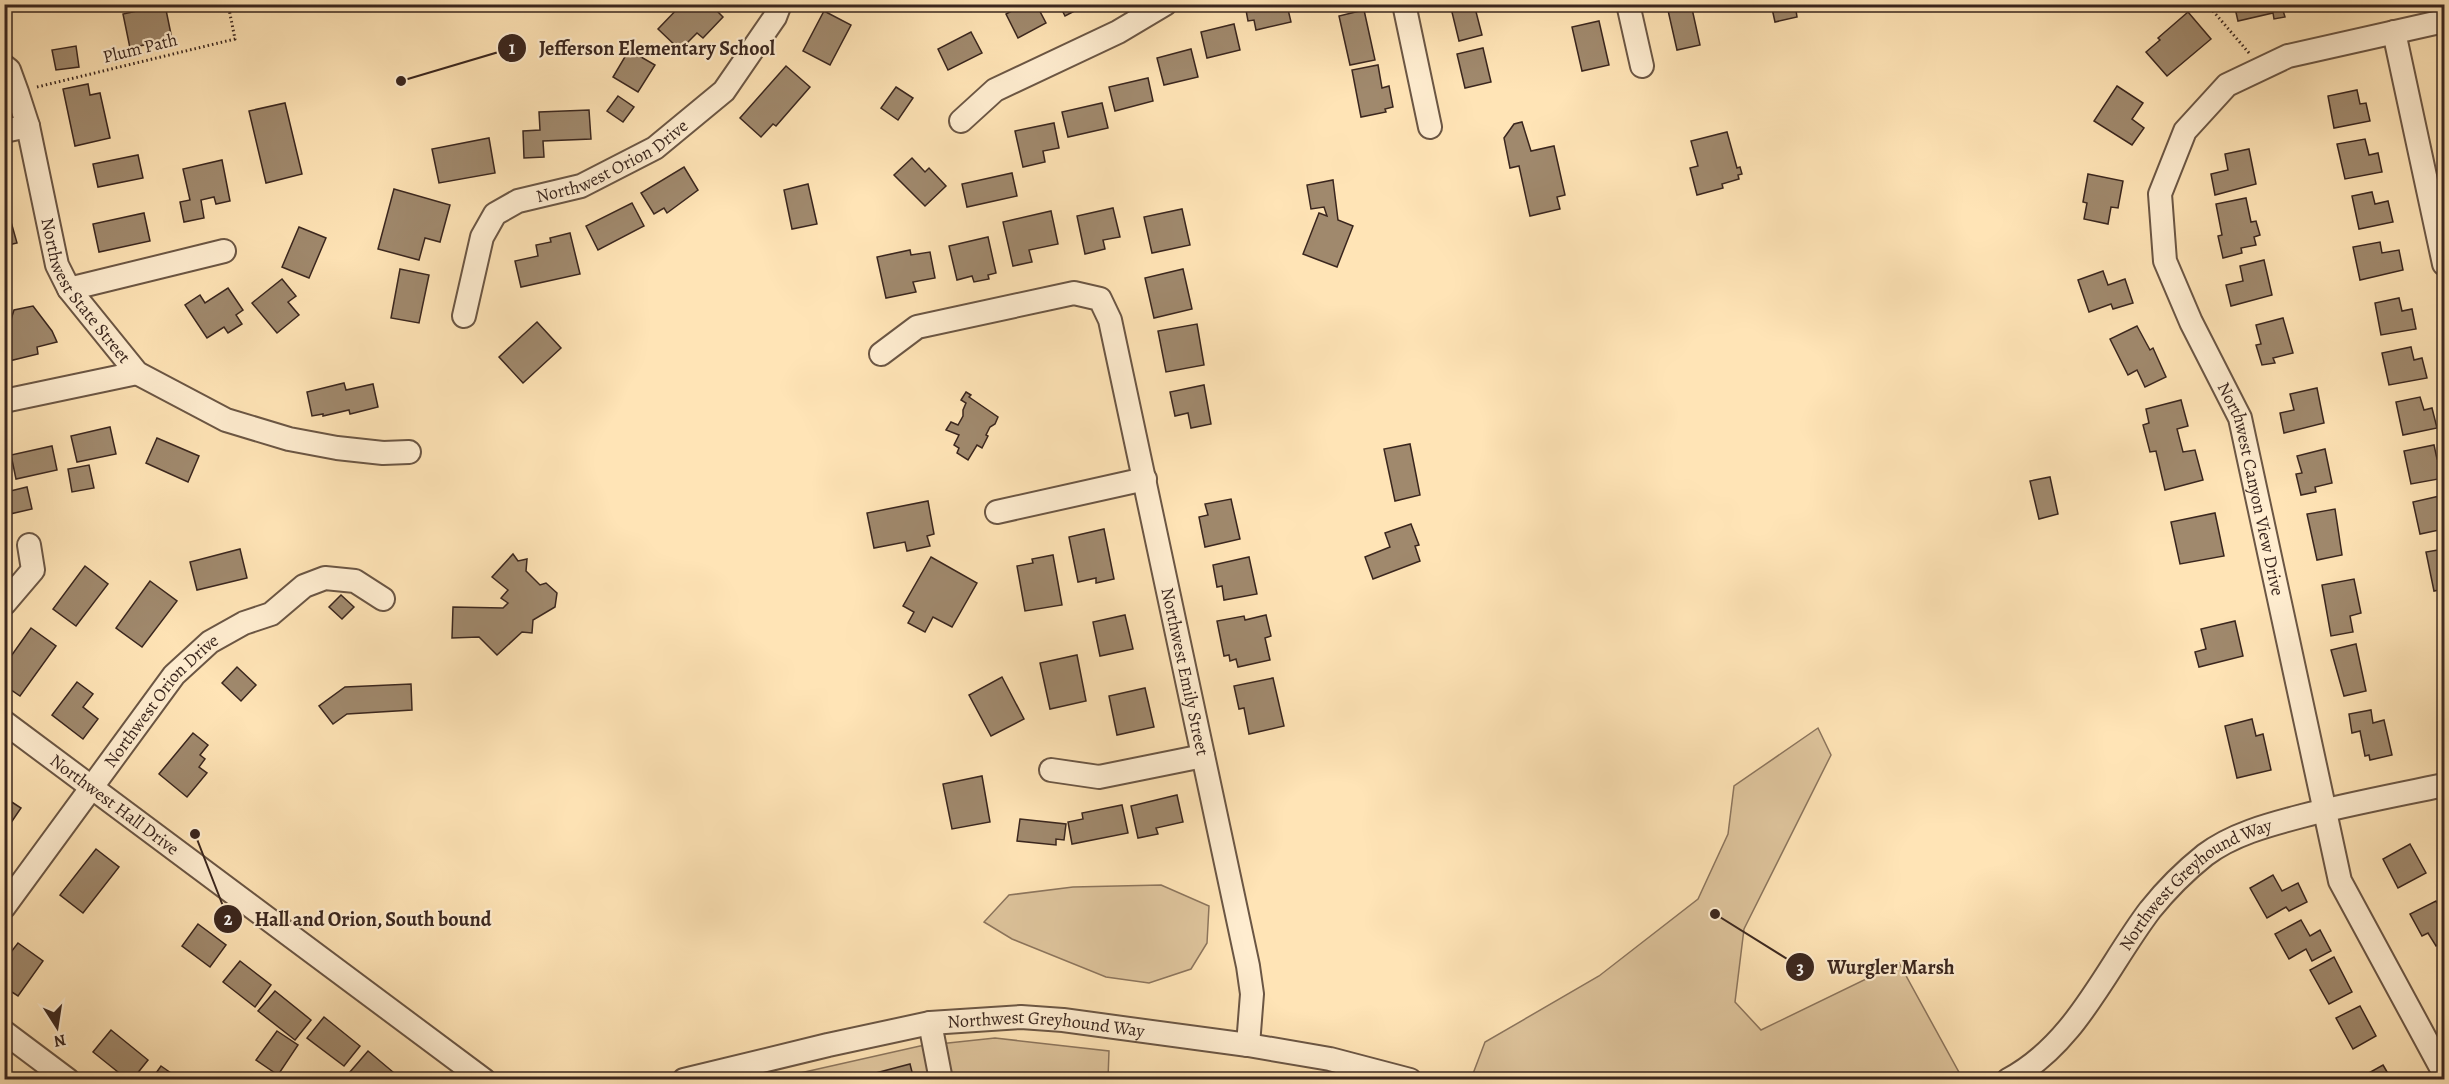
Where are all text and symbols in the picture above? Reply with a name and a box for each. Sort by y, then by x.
street label: Plum Path [100,27,180,69]
callout: Jefferson Elementary School [497,29,787,67]
text: Jefferson Elementary School [539,35,776,62]
text: 1 [509,36,516,60]
street label: Northwest Orion Drive [534,114,693,208]
street label: Northwest State Street [35,216,136,368]
street label: Northwest Canyon View Drive [2212,378,2290,598]
street label: Northwest Emily Street [1155,585,1215,758]
street label: Northwest Orion Drive [98,628,223,772]
street label: Northwest Hall Drive [45,748,184,861]
street label: Northwest Greyhound Way [2113,813,2276,955]
callout: Hall and Orion, South bound [213,900,504,938]
text: Hall and Orion, South bound [254,906,492,933]
text: 2 [224,907,233,931]
callout: Wurgler Marsh [1785,948,1967,986]
text: Wurgler Marsh [1826,954,1955,981]
text: 3 [1796,956,1804,980]
north arrow [27,997,87,1057]
street label: Northwest Greyhound Way [946,1005,1147,1043]
text: N [52,1029,68,1053]

